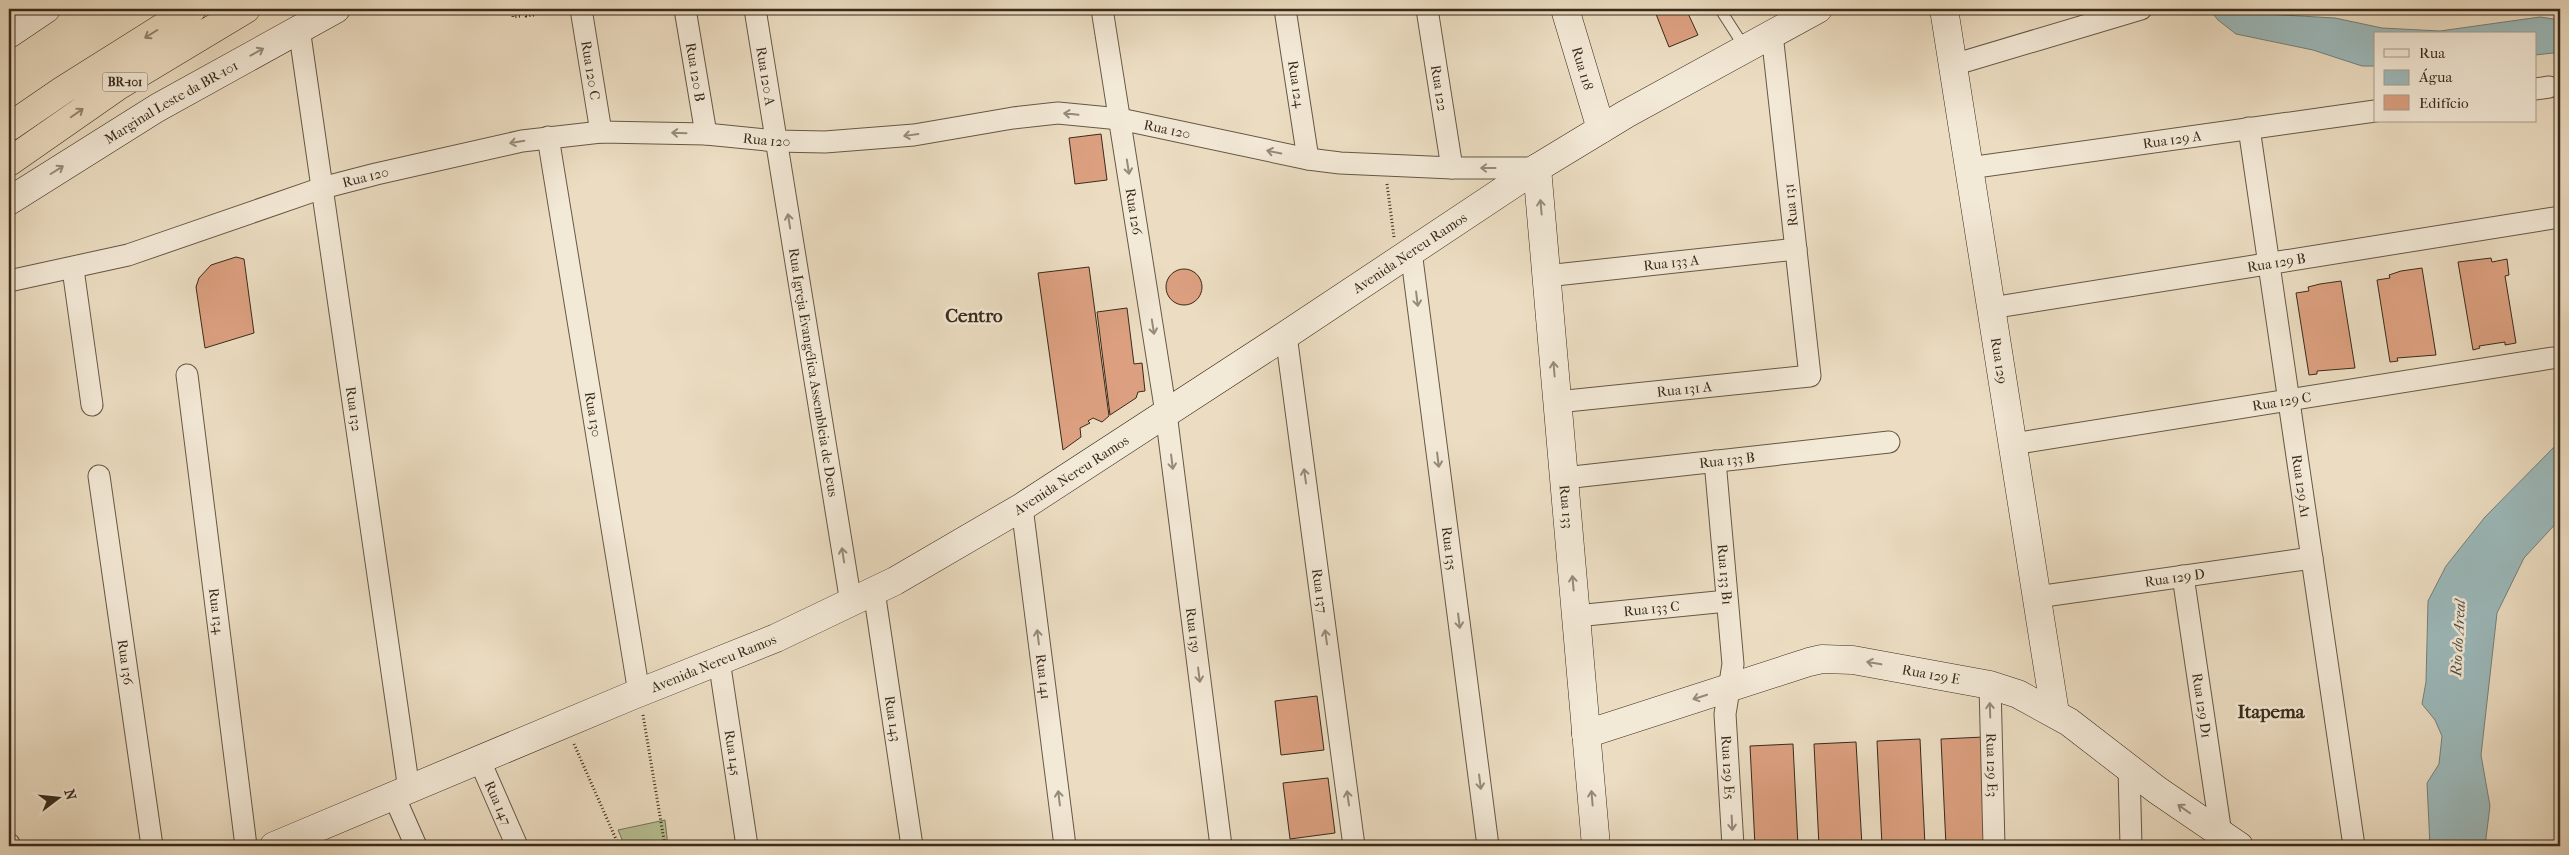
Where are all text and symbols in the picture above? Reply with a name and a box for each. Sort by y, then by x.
one-way arrow [144,30,158,40]
legend [2374,32,2536,122]
street label: Rua 120 C [578,39,604,101]
street label: Rua 120 B [682,41,709,103]
text: Rua [2419,44,2446,62]
street label: Rua 120 A [753,45,779,108]
street label: Rua 118 [1568,45,1597,92]
one-way arrow [249,46,264,56]
street label: Marginal Leste da BR-101 [101,57,241,147]
street label: Rua 124 [1284,59,1309,110]
street label: Rua 122 [1427,64,1451,112]
text: Água [2418,68,2453,86]
road number: BR-101 [102,72,148,91]
text: Edifício [2419,94,2469,112]
one-way arrow [69,108,83,118]
one-way arrow [1064,109,1080,119]
street label: Rua 120 [1142,116,1192,142]
street label: Rua 129 A [2142,127,2203,152]
one-way arrow [671,128,688,138]
street label: Rua 120 [742,129,790,150]
one-way arrow [903,130,919,140]
one-way arrow [510,138,526,148]
one-way arrow [1267,147,1283,156]
one-way arrow [1123,159,1133,175]
street label: Rua 120 [340,163,390,191]
one-way arrow [1480,163,1496,173]
one-way arrow [49,164,63,174]
street label: Rua 131 [1780,183,1802,227]
street label: Rua 126 [1122,187,1146,237]
one-way arrow [1536,200,1545,216]
street label: Avenida Nereu Ramos [1349,209,1470,297]
one-way arrow [784,214,794,230]
street label: Rua Igreja Evangélica Assembleia de Deus [785,247,842,498]
street label: Rua 129 B [2246,249,2307,275]
street label: Rua 133 A [1643,251,1701,274]
one-way arrow [1412,291,1422,307]
district label: Centro [945,305,1003,327]
one-way arrow [1148,319,1158,335]
street label: Rua 129 [1987,336,2011,385]
one-way arrow [1550,362,1559,378]
street label: Rua 131 A [1656,378,1714,400]
street label: Rua 132 [342,385,366,433]
street label: Rua 129 C [2251,388,2312,414]
street label: Rua 130 [581,390,605,438]
street label: Avenida Nereu Ramos [1010,431,1132,519]
street label: Rua 133 B [1698,448,1756,471]
one-way arrow [1433,452,1443,468]
street label: Rua 129 A1 [2288,453,2314,519]
one-way arrow [1168,454,1178,470]
one-way arrow [1300,468,1310,484]
street label: Rua 133 [1556,484,1577,529]
street label: Rua 135 [1438,526,1461,572]
street label: Rua 133 B1 [1714,543,1736,606]
one-way arrow [838,547,848,563]
street label: Rua 129 D [2143,565,2206,590]
street label: Rua 137 [1309,567,1331,614]
one-way arrow [1568,576,1578,592]
street label: Rua 134 [205,587,228,636]
street label: Rua 133 C [1623,597,1680,620]
water label: Rio do Areal [2447,597,2469,678]
street label: Rua 139 [1182,607,1205,654]
one-way arrow [1454,613,1464,629]
one-way arrow [1033,629,1043,645]
one-way arrow [1321,629,1331,645]
street label: Avenida Nereu Ramos [647,630,779,696]
street label: Rua 136 [114,638,137,686]
street label: Rua 141 [1032,653,1055,700]
one-way arrow [1866,658,1882,668]
street label: Rua 129 E [1901,661,1962,688]
one-way arrow [1194,667,1204,683]
street label: Rua 129 D1 [2189,672,2215,739]
one-way arrow [1693,693,1709,703]
street label: Rua 143 [881,694,905,743]
district label: Itapema [2237,701,2306,723]
one-way arrow [1986,702,1995,718]
street label: Rua 145 [721,729,745,777]
street label: Rua 129 E3 [1983,733,2001,797]
street label: Rua 129 E5 [1718,735,1739,800]
north arrow [32,772,82,822]
one-way arrow [1475,774,1485,790]
street label: Rua 147 [481,778,516,828]
text: N [60,787,80,802]
one-way arrow [1054,790,1064,806]
one-way arrow [1342,790,1352,806]
one-way arrow [1587,790,1596,806]
one-way arrow [2177,804,2191,814]
one-way arrow [1727,815,1736,831]

